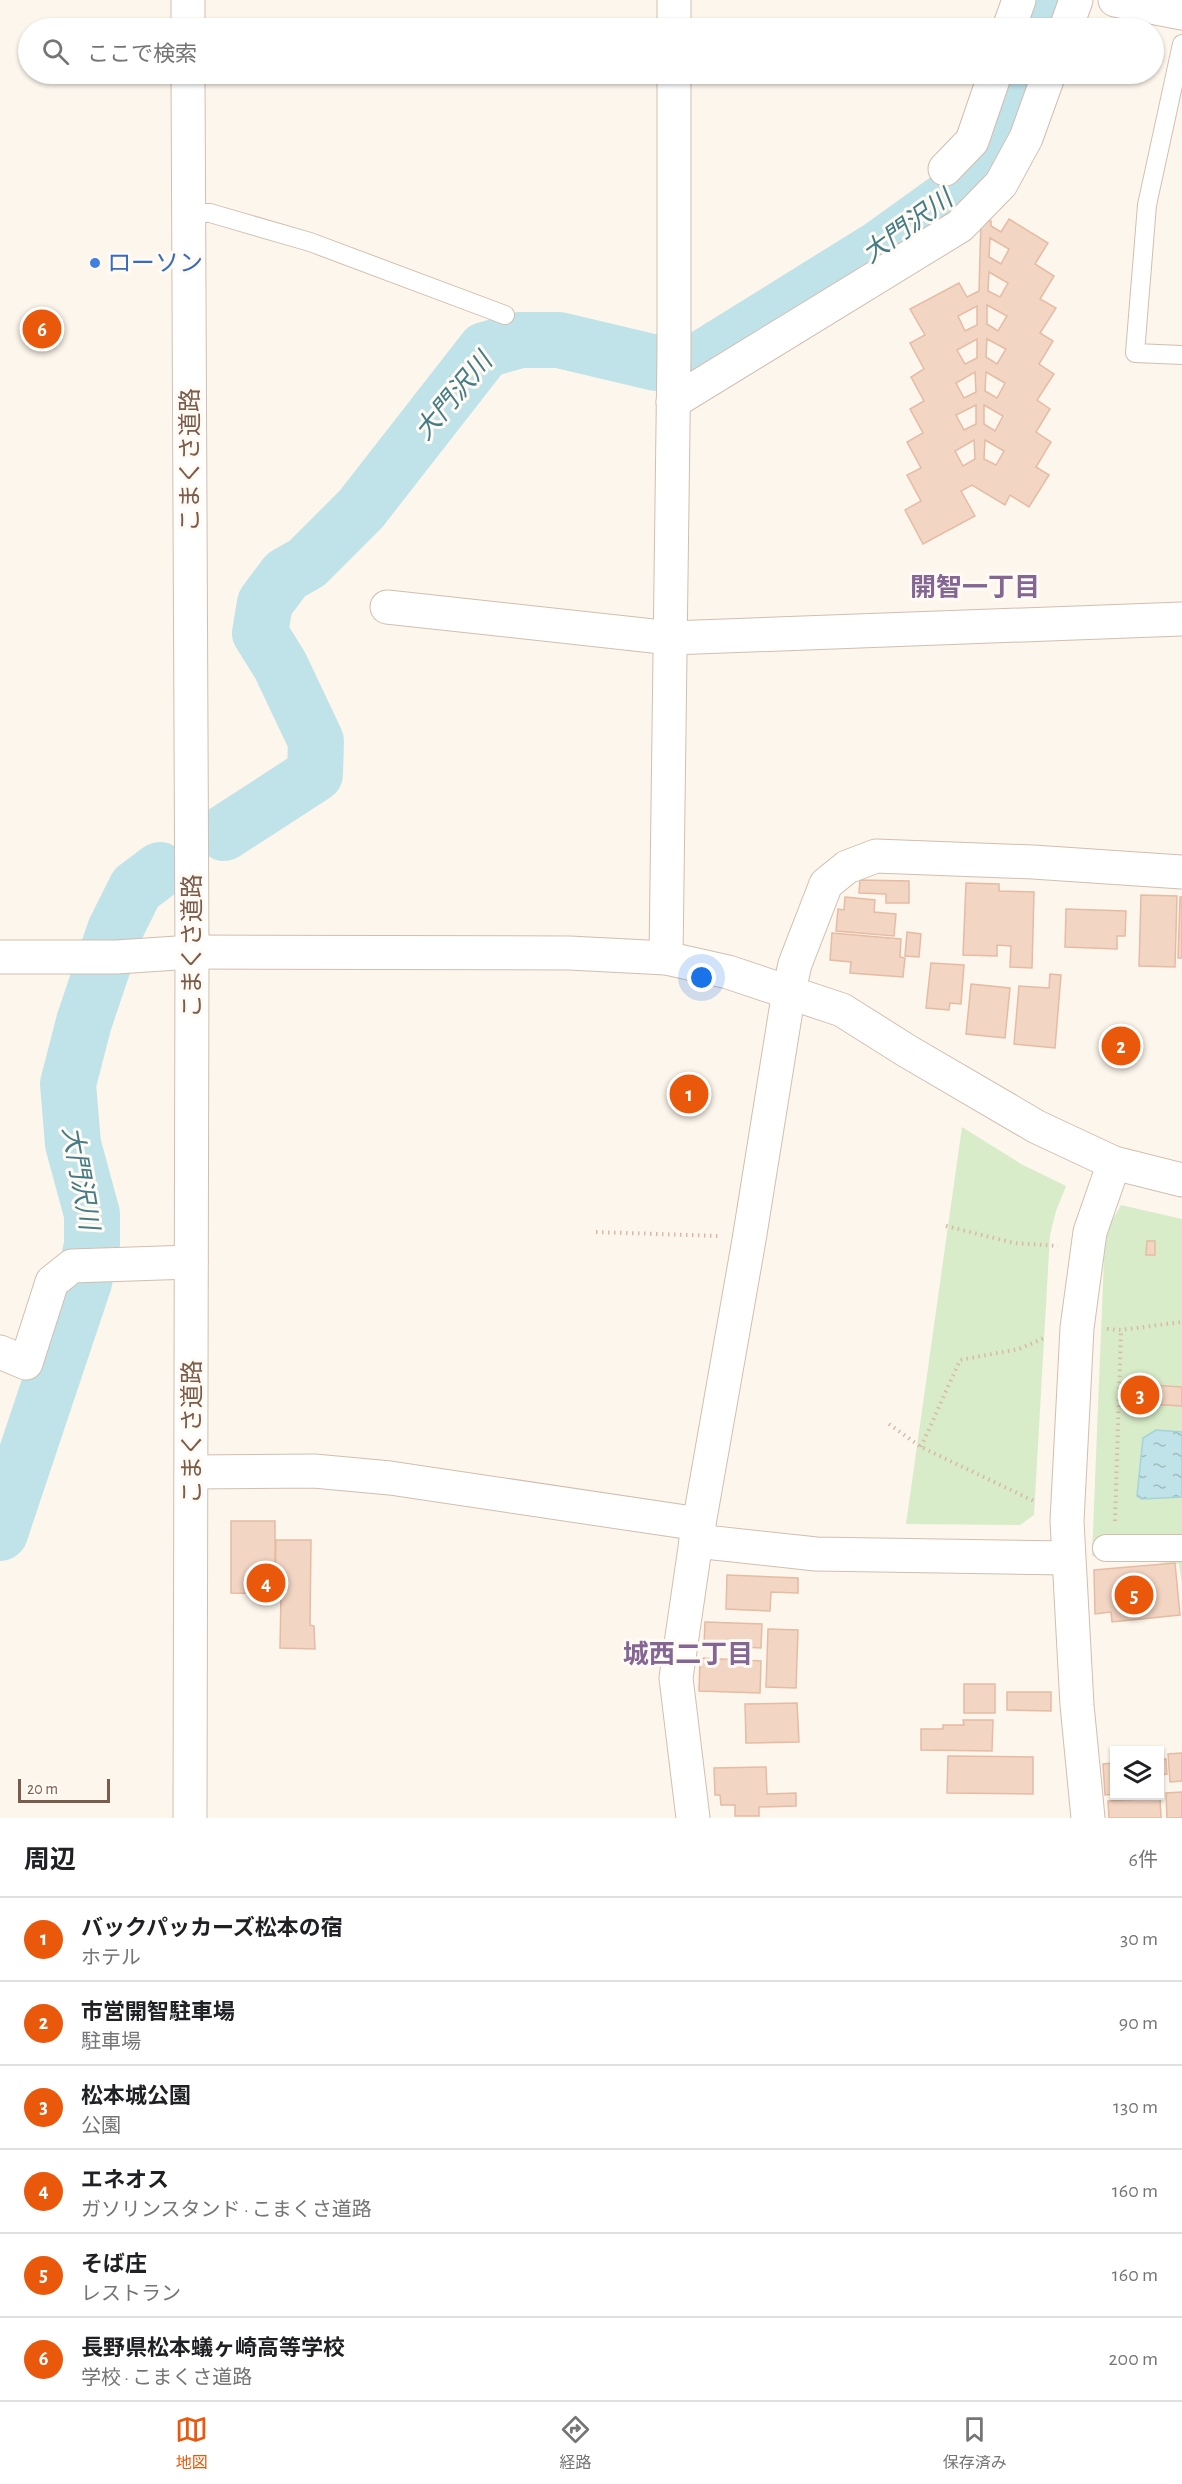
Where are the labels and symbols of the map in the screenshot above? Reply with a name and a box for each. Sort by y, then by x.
water label: 大門沢川 [857,183,960,268]
place label: ローソン [107,252,203,276]
marker: ローソン [88,256,102,270]
pin: 6 [22,306,62,352]
water label: 大門沢川 [410,346,499,445]
street label: こまくさ道路 [177,388,203,532]
district label: 開智一丁目 [910,573,1040,601]
street label: こまくさ道路 [179,874,205,1018]
your location [687,963,716,992]
pin: 2 [1102,1024,1140,1068]
pin: 1 [670,1072,708,1116]
water label: 大門沢川 [58,1125,103,1235]
street label: こまくさ道路 [179,1360,205,1504]
pin: 3 [1120,1372,1160,1418]
pin: 4 [246,1560,286,1606]
pin: 5 [1114,1572,1154,1618]
district label: 城西二丁目 [623,1640,753,1668]
scale bar [18,1776,110,1804]

